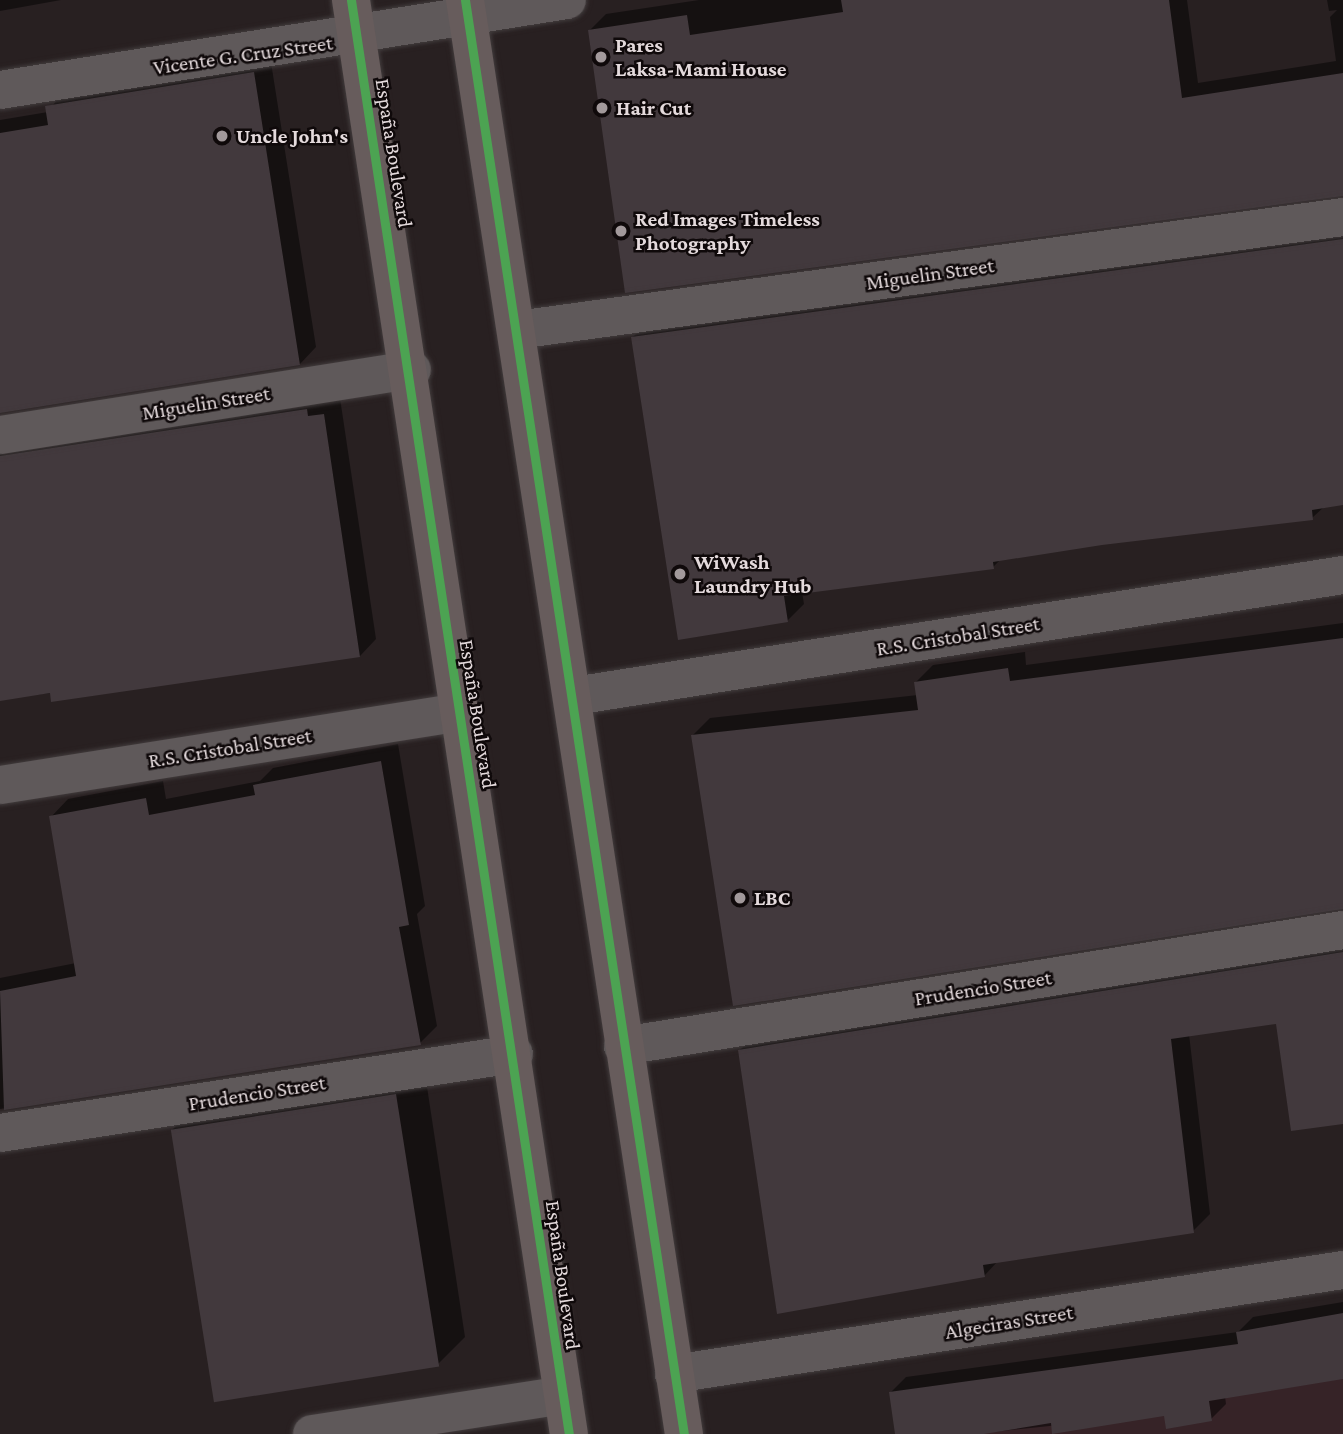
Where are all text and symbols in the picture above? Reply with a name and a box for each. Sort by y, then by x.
street label: Vicente G. Cruz Street [151,30,335,80]
place label: Pares Laksa-Mami House [615,32,787,82]
marker: Pares Laksa-Mami House [593,49,609,65]
street label: España Boulevard [370,77,418,229]
place label: Hair Cut [616,95,691,121]
marker: Hair Cut [594,100,610,116]
place label: Uncle John's [236,123,348,149]
marker: Uncle John's [214,128,230,144]
place label: Red Images Timeless Photography [635,206,820,256]
marker: Red Images Timeless Photography [613,223,629,239]
street label: Miguelin Street [864,253,996,295]
street label: Miguelin Street [140,380,272,426]
place label: WiWash Laundry Hub [694,549,812,599]
marker: WiWash Laundry Hub [672,566,688,582]
street label: R.S. Cristobal Street [875,611,1041,661]
street label: España Boulevard [454,638,502,790]
street label: R.S. Cristobal Street [147,723,313,773]
place label: LBC [754,885,790,911]
marker: LBC [732,890,748,906]
street label: Prudencio Street [913,965,1053,1011]
street label: Prudencio Street [187,1070,327,1116]
street label: España Boulevard [540,1199,586,1351]
street label: Algeciras Street [943,1299,1075,1345]

